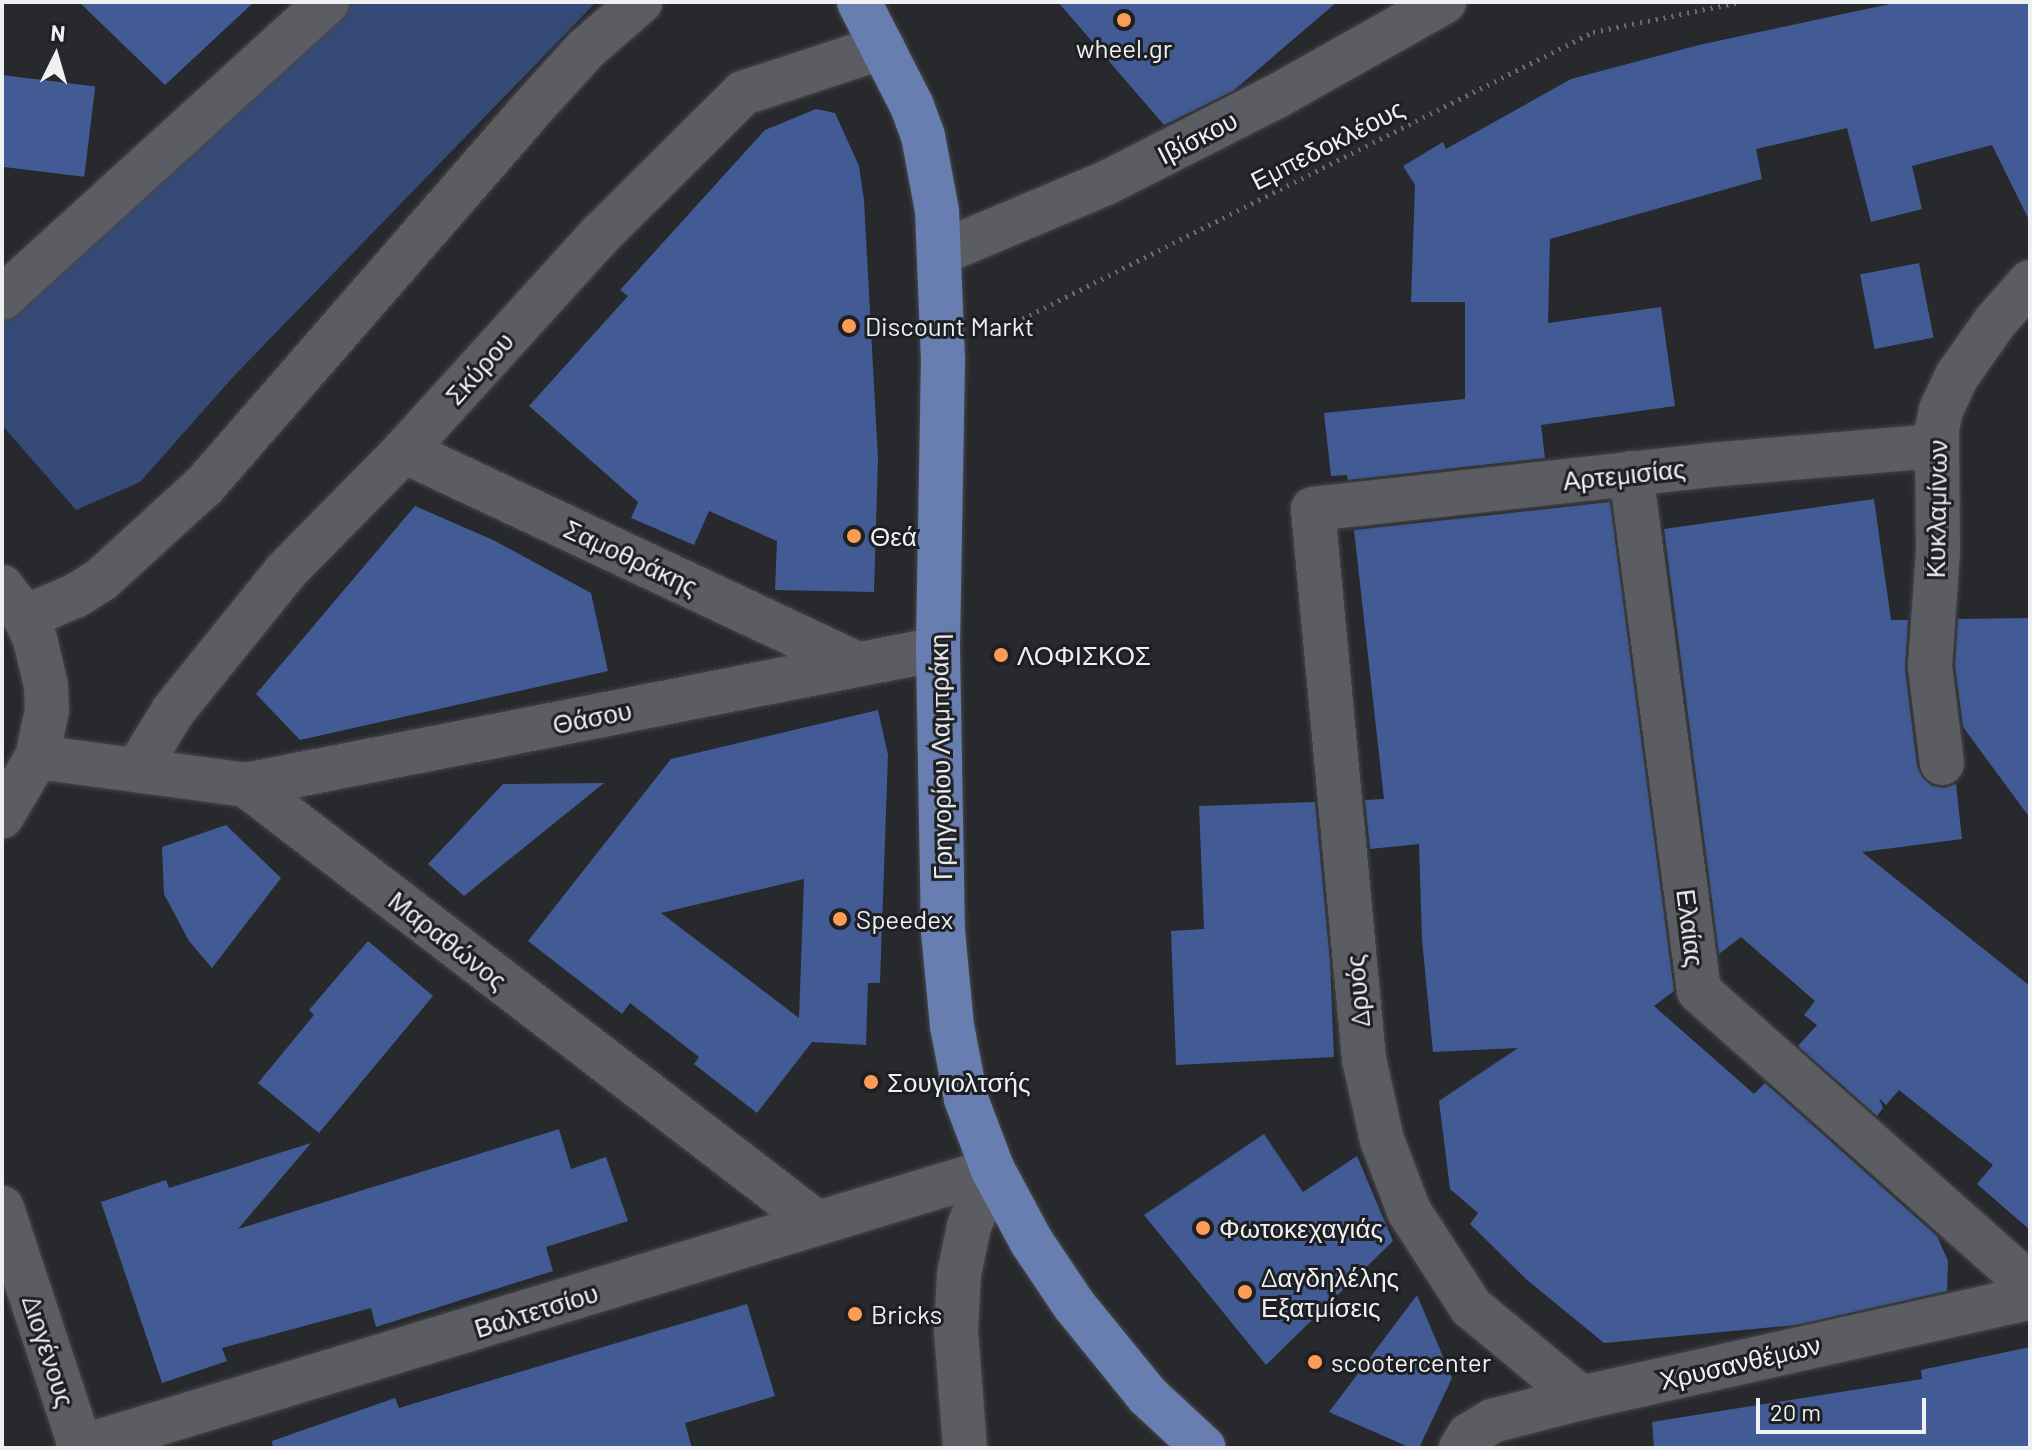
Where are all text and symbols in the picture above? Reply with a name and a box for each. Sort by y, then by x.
marker: wheel.gr [1115,11,1133,29]
north arrow [16,16,96,96]
text: N [50,19,67,46]
place label: wheel.gr [1076,32,1172,64]
street label: Εμπεδοκλέους [1245,92,1409,196]
street label: Ιβίσκου [1152,104,1242,170]
place label: Discount Markt [865,310,1034,342]
marker: Discount Markt [840,317,858,335]
street label: Σκύρου [438,325,520,411]
street label: Κυκλαμίνων [1919,440,1953,578]
street label: Αρτεμισίας [1561,452,1687,496]
street label: Σαμοθράκης [559,512,703,602]
place label: Θεά [870,520,917,552]
marker: Θεά [845,527,863,545]
street label: Γρηγορίου Λαμπράκη [922,634,958,880]
place label: ΛΟΦΙΣΚΟΣ [1017,639,1151,671]
marker: ΛΟΦΙΣΚΟΣ [992,646,1010,664]
street label: Θάσου [550,694,634,740]
street label: Μαραθώνος [383,884,513,996]
street label: Ελαίας [1671,887,1711,969]
place label: Speedex [856,903,953,935]
marker: Speedex [831,910,849,928]
street label: Δρυός [1338,953,1376,1029]
place label: Σουγιολτσής [887,1066,1030,1098]
marker: Σουγιολτσής [862,1073,880,1091]
place label: Φωτοκεχαγιάς [1219,1212,1383,1244]
marker: Φωτοκεχαγιάς [1194,1219,1212,1237]
place label: Δαγδηλέλης Εξατμίσεις [1261,1261,1399,1322]
street label: Βαλτετσίου [470,1276,602,1344]
marker: Δαγδηλέλης Εξατμίσεις [1236,1283,1254,1301]
street label: Διογένους [16,1291,82,1411]
place label: Bricks [871,1298,942,1330]
marker: Bricks [846,1305,864,1323]
street label: Χρυσανθέμων [1657,1328,1823,1396]
place label: scootercenter [1331,1346,1491,1378]
marker: scootercenter [1306,1353,1324,1371]
scale bar [1760,1382,1930,1432]
text: 20 m [1770,1397,1821,1426]

